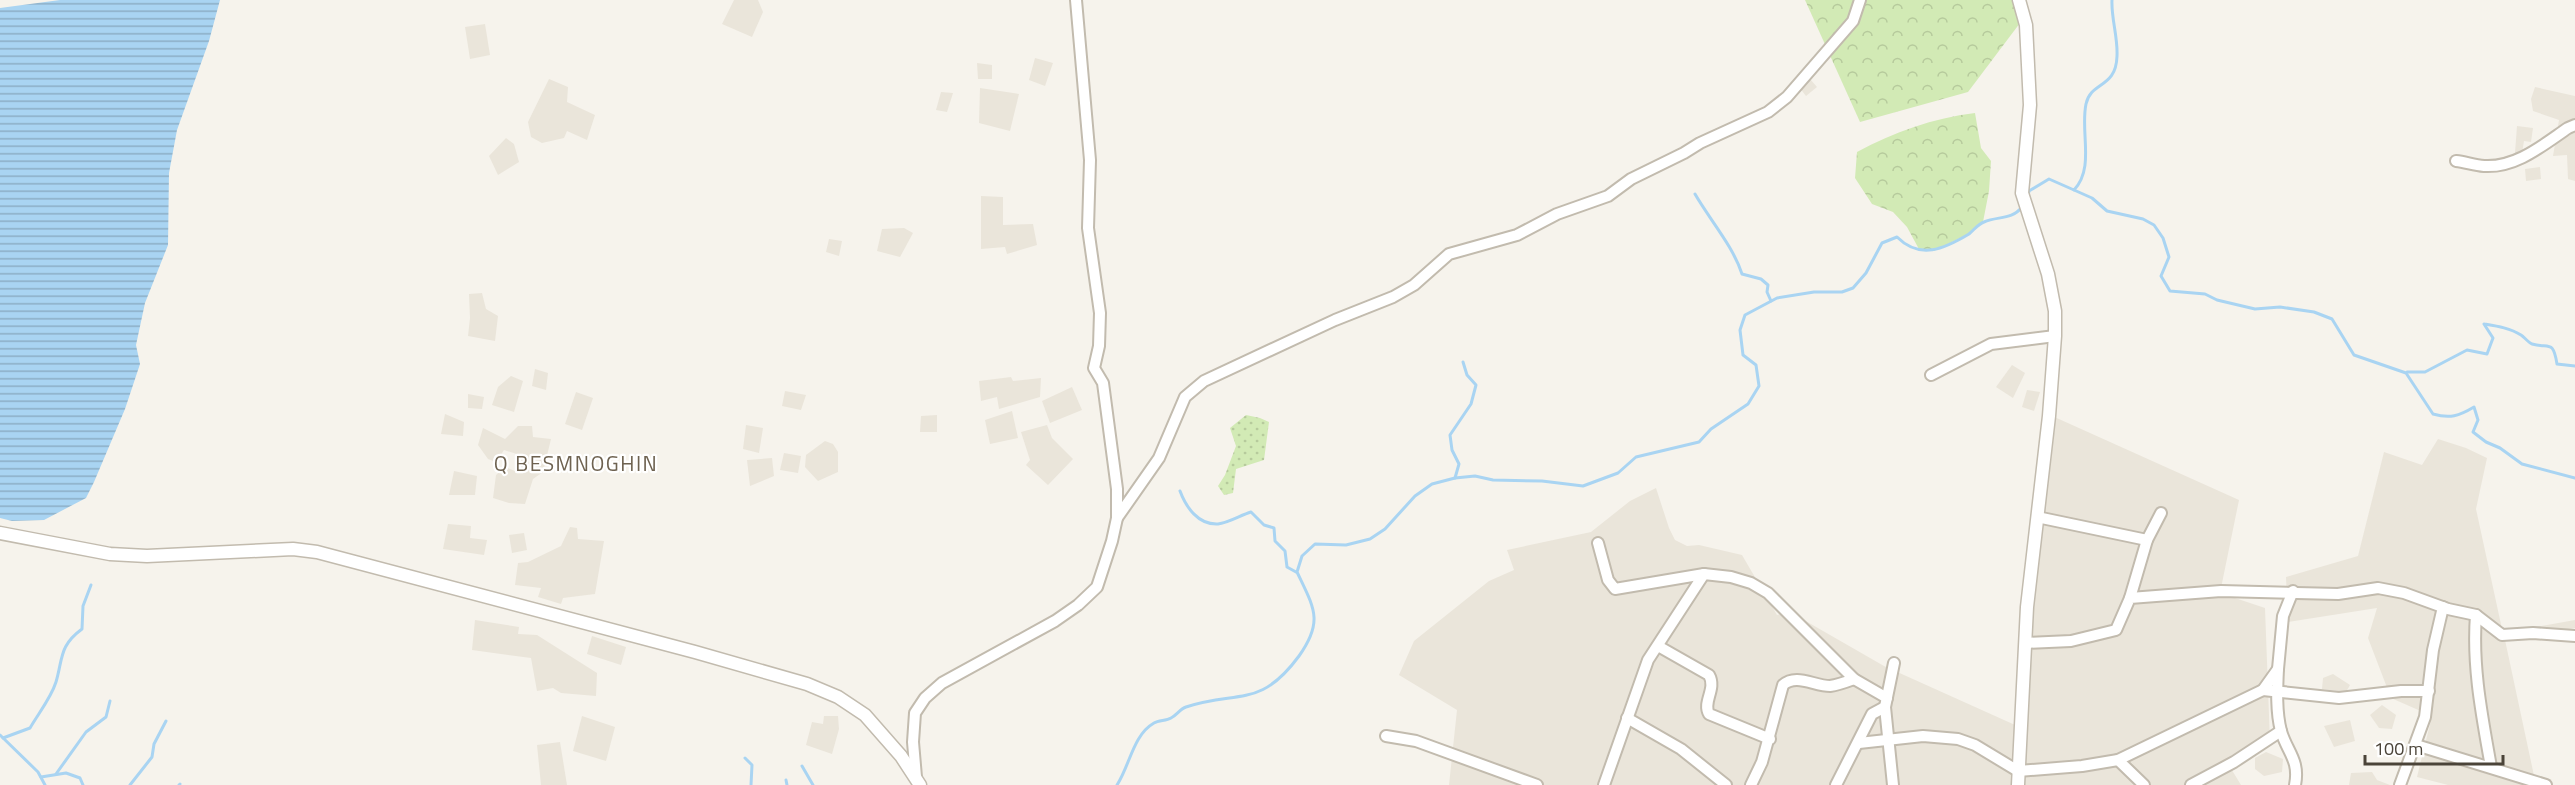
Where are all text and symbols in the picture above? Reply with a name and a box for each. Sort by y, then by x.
district label: Q BESMNOGHIN [494,447,658,479]
scale bar [2365,728,2503,766]
text: 100 m [2374,735,2423,762]

